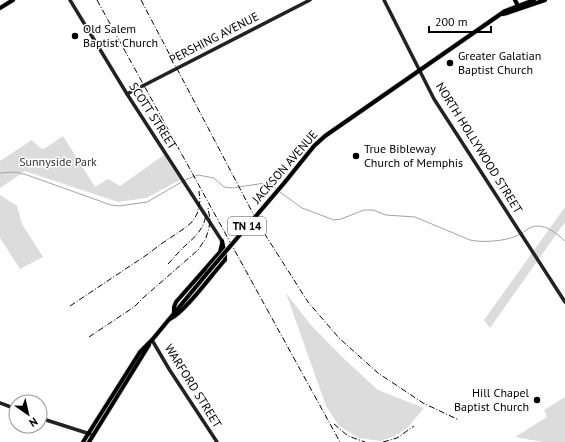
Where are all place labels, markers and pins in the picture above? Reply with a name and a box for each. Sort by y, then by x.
place label: Old Salem Baptist Church [83,21,158,50]
marker: Old Salem Baptist Church [70,31,80,41]
place label: Greater Galatian Baptist Church [458,48,541,77]
marker: Greater Galatian Baptist Church [445,58,455,68]
place label: True Bibleway Church of Memphis [364,141,463,170]
marker: True Bibleway Church of Memphis [351,151,361,161]
place label: Hill Chapel Baptist Church [454,385,529,414]
marker: Hill Chapel Baptist Church [532,395,542,405]

